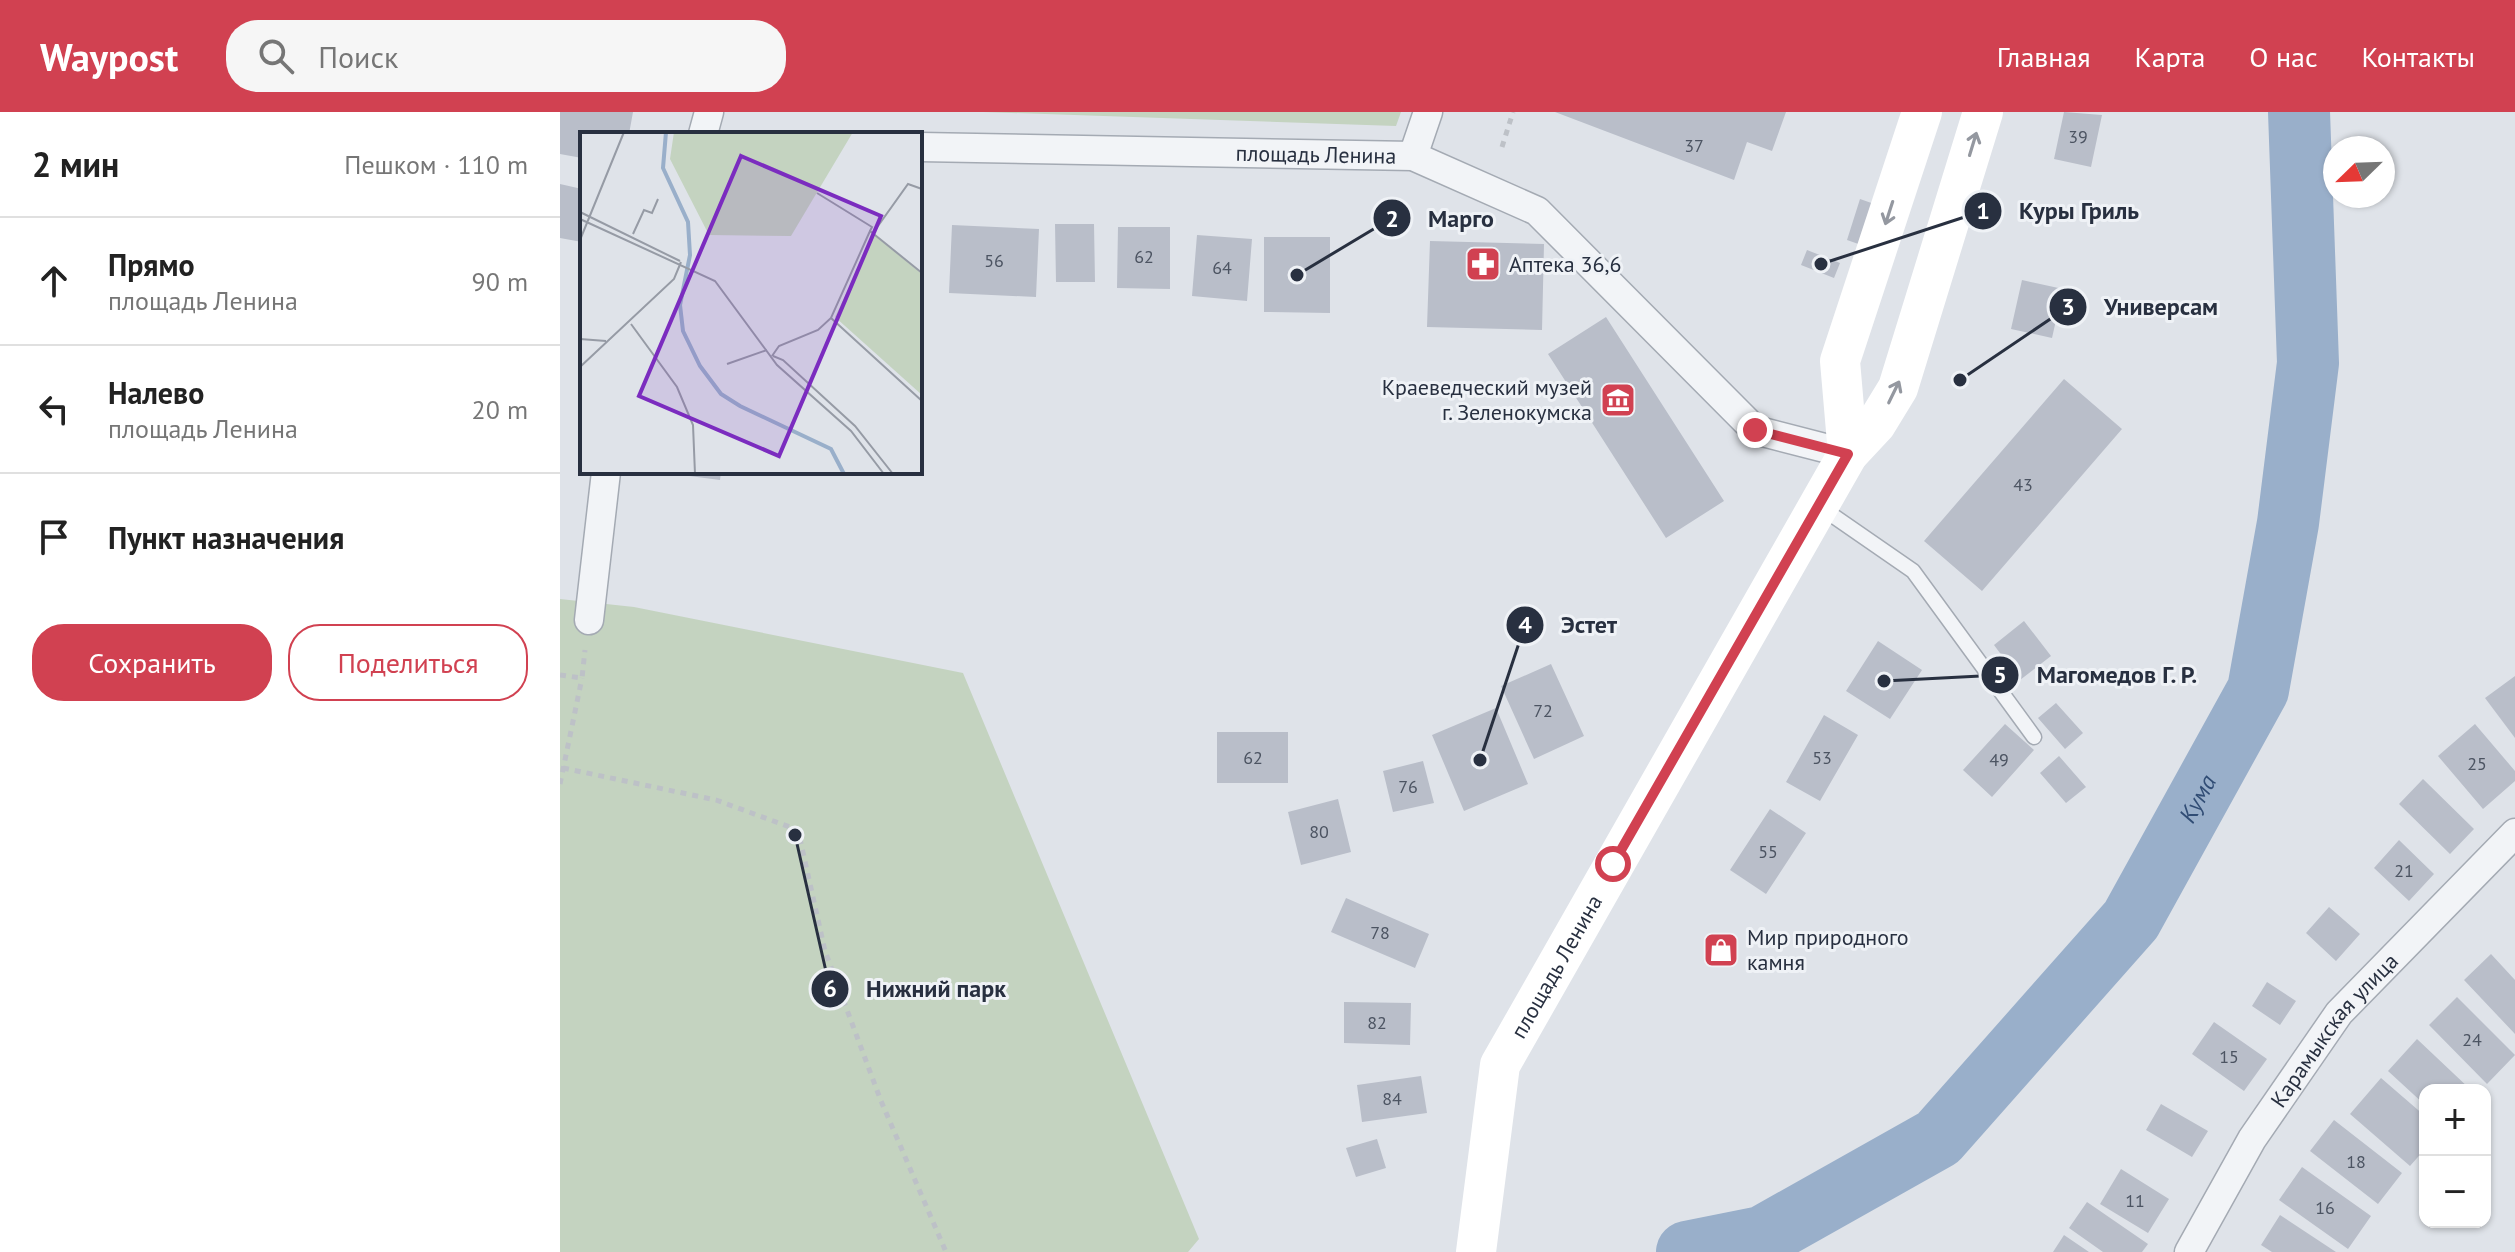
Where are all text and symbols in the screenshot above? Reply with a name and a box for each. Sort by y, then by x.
search box [226,20,786,92]
text: Waypost [40,32,178,81]
icon: search [254,34,298,78]
text: Поиск [318,37,398,76]
text: Главная [1997,38,2091,75]
text: Карта [2135,38,2205,75]
text: О нас [2249,38,2318,75]
text: Контакты [2362,38,2475,75]
house number: 39 [2068,125,2088,148]
inset map [580,132,922,474]
one-way arrow [1966,132,1981,158]
house number: 37 [1684,134,1704,157]
north arrow [2323,136,2395,208]
street label: площадь Ленина [1235,139,1397,170]
text: 2 мин [32,142,119,186]
text: Пешком · 110 m [344,148,528,181]
callout: Куры Гриль [1963,187,2155,235]
callout: Марго [1372,194,1510,242]
text: 1 [1976,195,1990,226]
text: Куры Гриль [2019,195,2139,226]
one-way arrow [1880,200,1895,225]
text: 2 [1385,203,1399,234]
text: Марго [1428,203,1494,234]
text: Прямо [108,245,195,284]
house number: 62 [1134,245,1154,268]
pharmacy icon: Аптека 36,6 [1464,245,1502,283]
house number: 56 [984,249,1004,272]
place label: Аптека 36,6 [1509,250,1621,278]
house number: 64 [1212,256,1232,279]
icon: ahead [32,259,76,303]
text: 90 m [472,265,528,298]
callout: Универсам [2048,283,2234,331]
text: площадь Ленина [108,284,298,317]
text: 3 [2061,291,2075,322]
text: Универсам [2103,291,2218,322]
text: Налево [108,373,204,412]
place label: Краеведческий музей г. Зеленокумска [1382,373,1592,426]
one-way arrow [1887,380,1902,404]
museum icon: Краеведческий музей г. Зеленокумска [1599,381,1637,419]
icon: left [32,387,76,431]
text: 20 m [472,393,528,426]
text: площадь Ленина [108,412,298,445]
route end [1737,412,1773,448]
house number: 43 [2013,473,2033,496]
icon: arrive [32,515,76,559]
text: Пункт назначения [108,518,344,557]
callout: Эстет [1505,601,1633,649]
text: 4 [1518,609,1532,640]
text: Эстет [1561,609,1618,640]
button: Сохранить [32,624,272,701]
button: Поделиться [288,624,528,701]
callout: Магомедов Г. Р. [1980,651,2215,699]
text: 5 [1993,659,2007,690]
text: Магомедов Г. Р. [2037,659,2197,690]
house number: 72 [1533,699,1553,722]
house number: 62 [1243,746,1263,769]
house number: 53 [1812,746,1832,769]
house number: 49 [1989,748,2009,771]
house number: 25 [2467,752,2487,775]
water label: Кума [2172,769,2223,828]
house number: 76 [1398,775,1418,798]
house number: 80 [1309,820,1329,843]
house number: 55 [1758,840,1778,863]
route start [1595,846,1631,882]
house number: 21 [2394,859,2414,882]
street label: площадь Ленина [1504,890,1608,1043]
house number: 78 [1370,921,1390,944]
place label: Мир природного камня [1747,923,1909,976]
shop icon: Мир природного камня [1702,931,1740,969]
street label: Карамыкская улица [2264,947,2404,1113]
callout: Нижний парк [810,965,1022,1013]
text: 6 [823,973,837,1004]
text: Нижний парк [866,973,1006,1004]
house number: 82 [1367,1011,1387,1034]
house number: 24 [2462,1028,2482,1051]
house number: 15 [2219,1045,2239,1068]
map controls [2419,1084,2491,1228]
button: + [2419,1084,2491,1156]
house number: 84 [1382,1087,1402,1110]
house number: 18 [2346,1150,2366,1173]
button: − [2419,1156,2491,1228]
house number: 11 [2125,1189,2145,1212]
house number: 16 [2315,1196,2335,1219]

